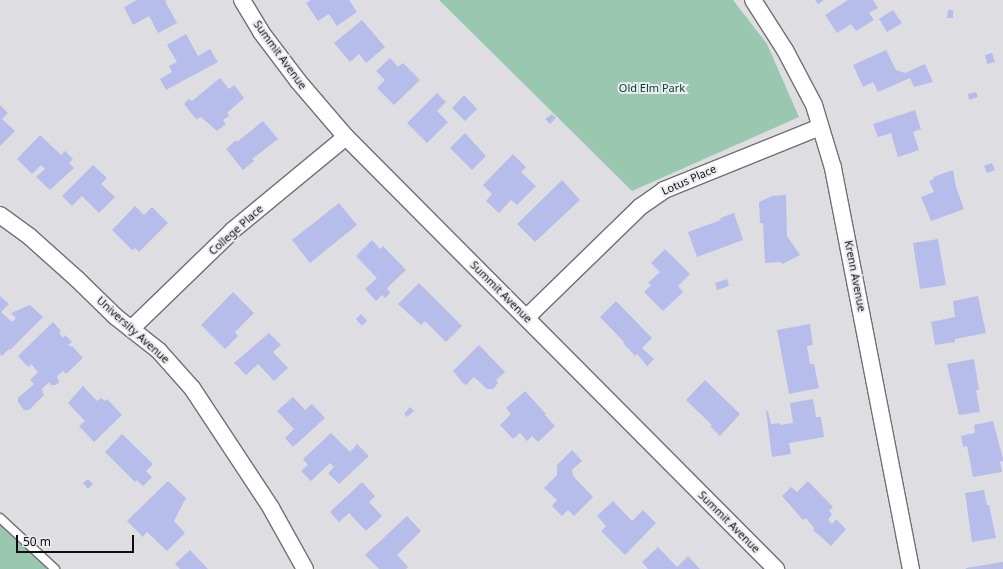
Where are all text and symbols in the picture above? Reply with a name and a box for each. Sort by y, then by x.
street label: Summit Avenue [251,18,309,92]
park label: Old Elm Park [619,81,685,95]
street label: Lotus Place [660,162,718,198]
street label: College Place [206,202,266,258]
street label: Krenn Avenue [842,239,868,313]
street label: Summit Avenue [467,258,535,326]
street label: University Avenue [94,294,172,366]
street label: Summit Avenue [695,488,763,556]
scale bar [18,527,136,553]
text: 50 m [23,533,51,550]

